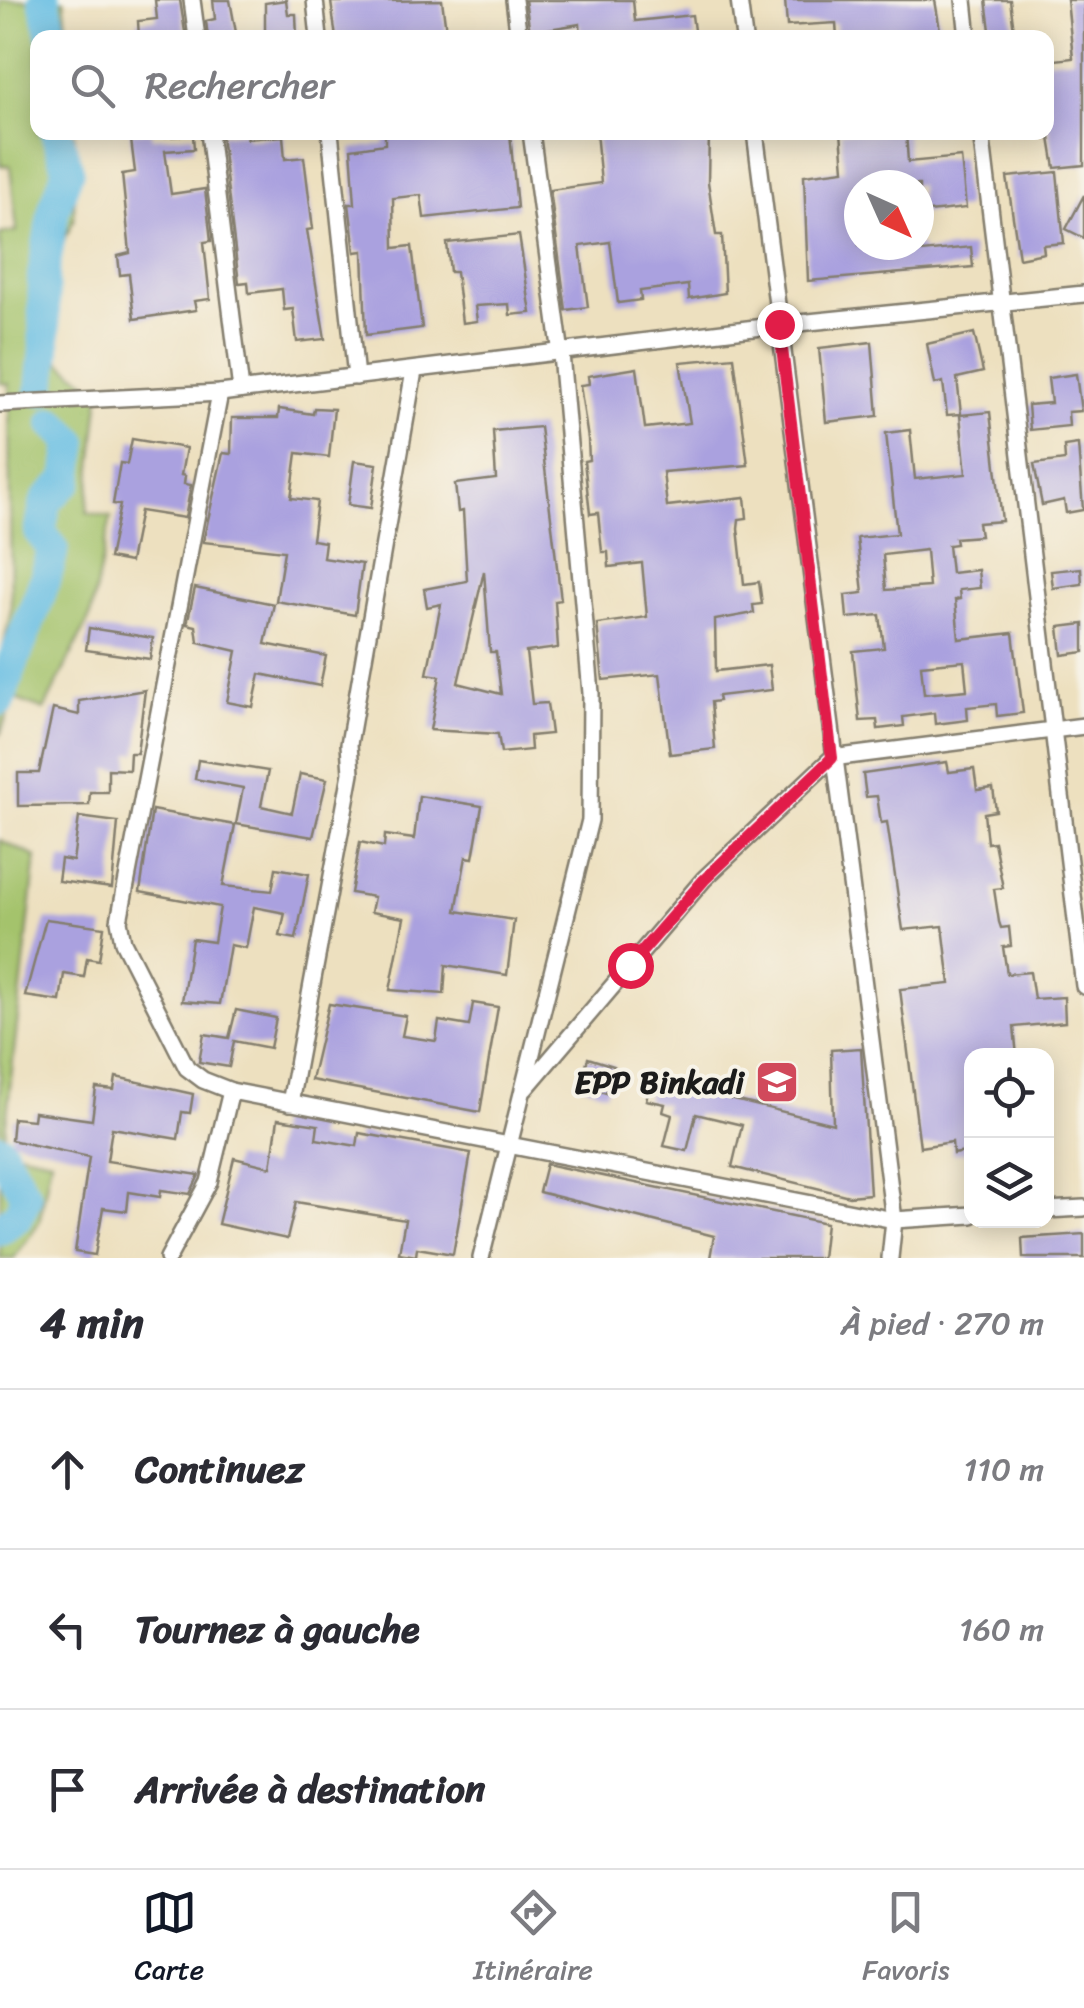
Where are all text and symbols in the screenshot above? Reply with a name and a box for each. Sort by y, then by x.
search box [30,30,1054,140]
text: Rechercher [145,52,334,119]
icon: search [65,58,120,113]
north arrow [844,170,934,260]
route end [757,302,803,348]
route start [608,943,654,989]
map controls [964,1048,1054,1228]
button: locate [964,1048,1054,1138]
place label: EPP Binkadi [574,1054,745,1111]
school or university icon: EPP Binkadi [754,1059,800,1105]
button: layers [964,1138,1054,1228]
text: 4 min [40,1286,144,1360]
text: À pied · 270 m [841,1295,1044,1352]
text: Continuez [135,1436,304,1503]
text: 110 m [963,1441,1044,1498]
icon: ahead [40,1442,95,1497]
text: Tournez à gauche [135,1596,419,1663]
text: 160 m [959,1601,1044,1658]
icon: left [40,1602,95,1657]
text: Arrivée à destination [135,1756,485,1823]
icon: arrive [40,1762,95,1817]
tab: Carte [135,1885,204,1994]
tab: Itinéraire [473,1885,593,1994]
tab: Favoris [862,1885,949,1994]

